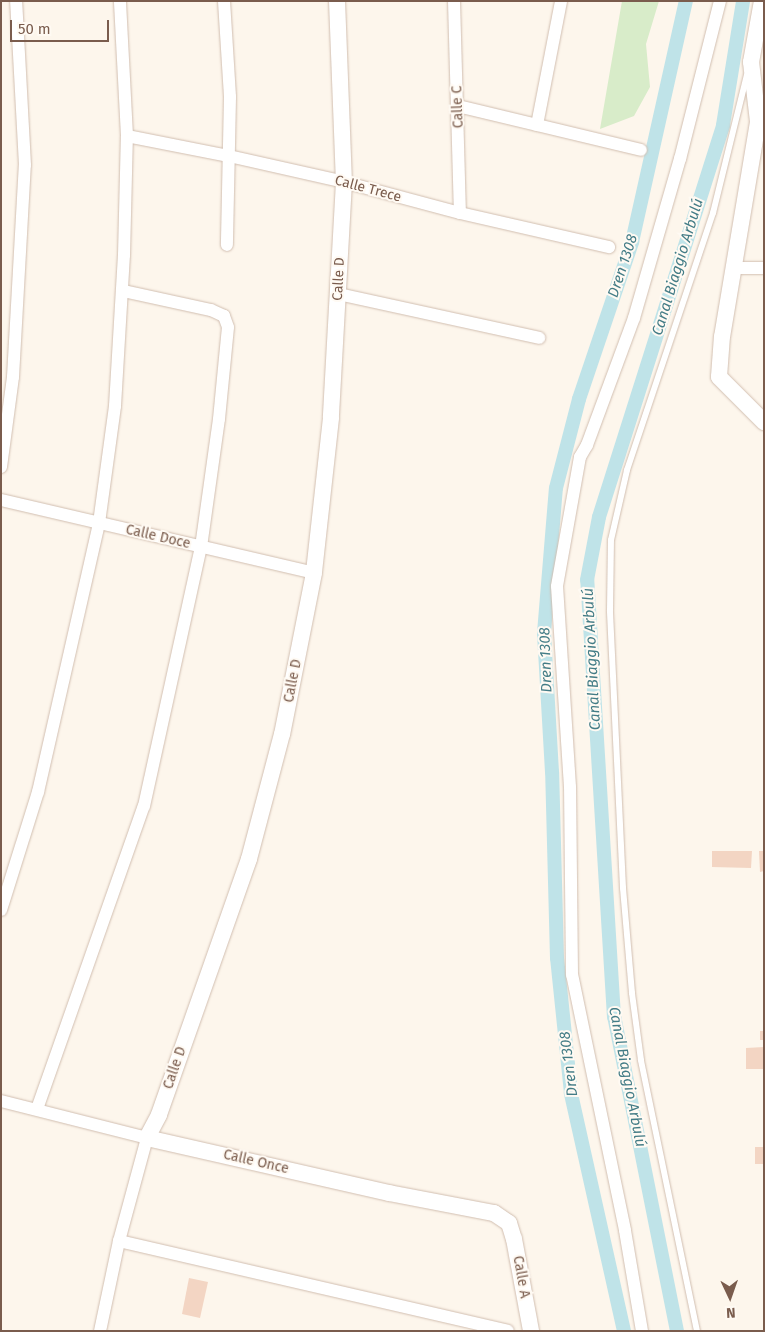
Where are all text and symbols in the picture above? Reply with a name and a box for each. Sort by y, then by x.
scale bar [12,10,111,42]
text: 50 m [18,20,51,38]
street label: Calle C [449,85,467,129]
street label: Calle Trece [333,172,403,206]
water label: Canal Biaggio Arbulú [649,196,707,338]
water label: Dren 1308 [604,232,642,300]
street label: Calle D [329,257,349,301]
street label: Calle Doce [124,521,192,553]
water label: Canal Biaggio Arbulú [579,587,605,731]
water label: Dren 1308 [536,627,556,693]
street label: Calle D [281,658,305,704]
water label: Canal Biaggio Arbulú [605,1005,649,1149]
water label: Dren 1308 [556,1030,582,1098]
street label: Calle D [160,1045,190,1091]
street label: Calle Once [222,1146,290,1178]
street label: Calle A [509,1255,533,1299]
north arrow [705,1272,755,1322]
text: N [726,1304,736,1321]

